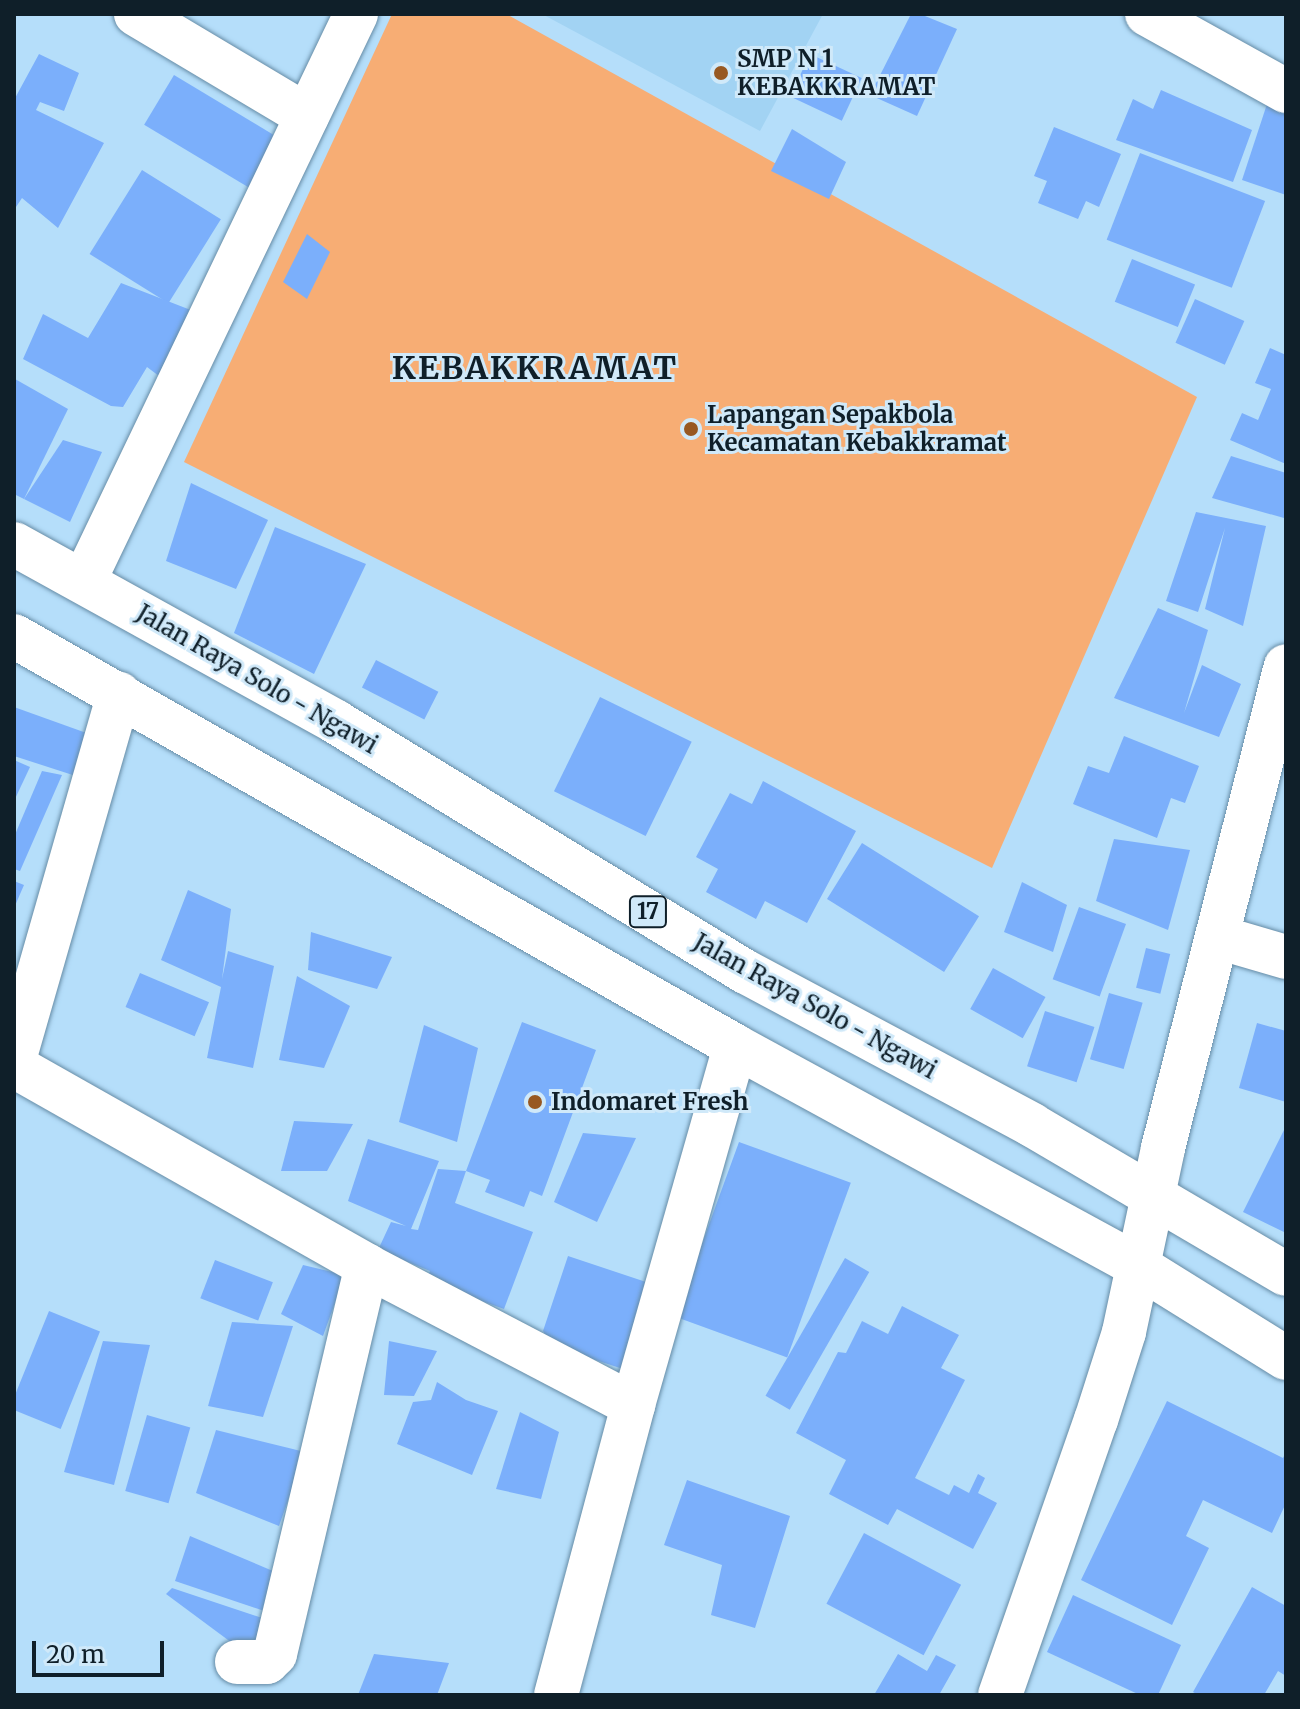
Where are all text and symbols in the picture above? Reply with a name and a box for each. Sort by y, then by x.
place label: SMP N 1 KEBAKKRAMAT [737,45,935,101]
marker: SMP N 1 KEBAKKRAMAT [712,64,730,82]
district label: KEBAKKRAMAT [392,349,678,387]
place label: Lapangan Sepakbola Kecamatan Kebakkramat [707,401,1007,457]
marker: Lapangan Sepakbola Kecamatan Kebakkramat [682,420,700,438]
street label: Jalan Raya Solo - Ngawi [131,598,383,760]
road number: 17 [628,894,668,930]
street label: Jalan Raya Solo - Ngawi [689,927,941,1085]
place label: Indomaret Fresh [551,1088,749,1116]
marker: Indomaret Fresh [526,1093,544,1111]
scale bar [36,1625,168,1675]
text: 20 m [46,1639,105,1670]

